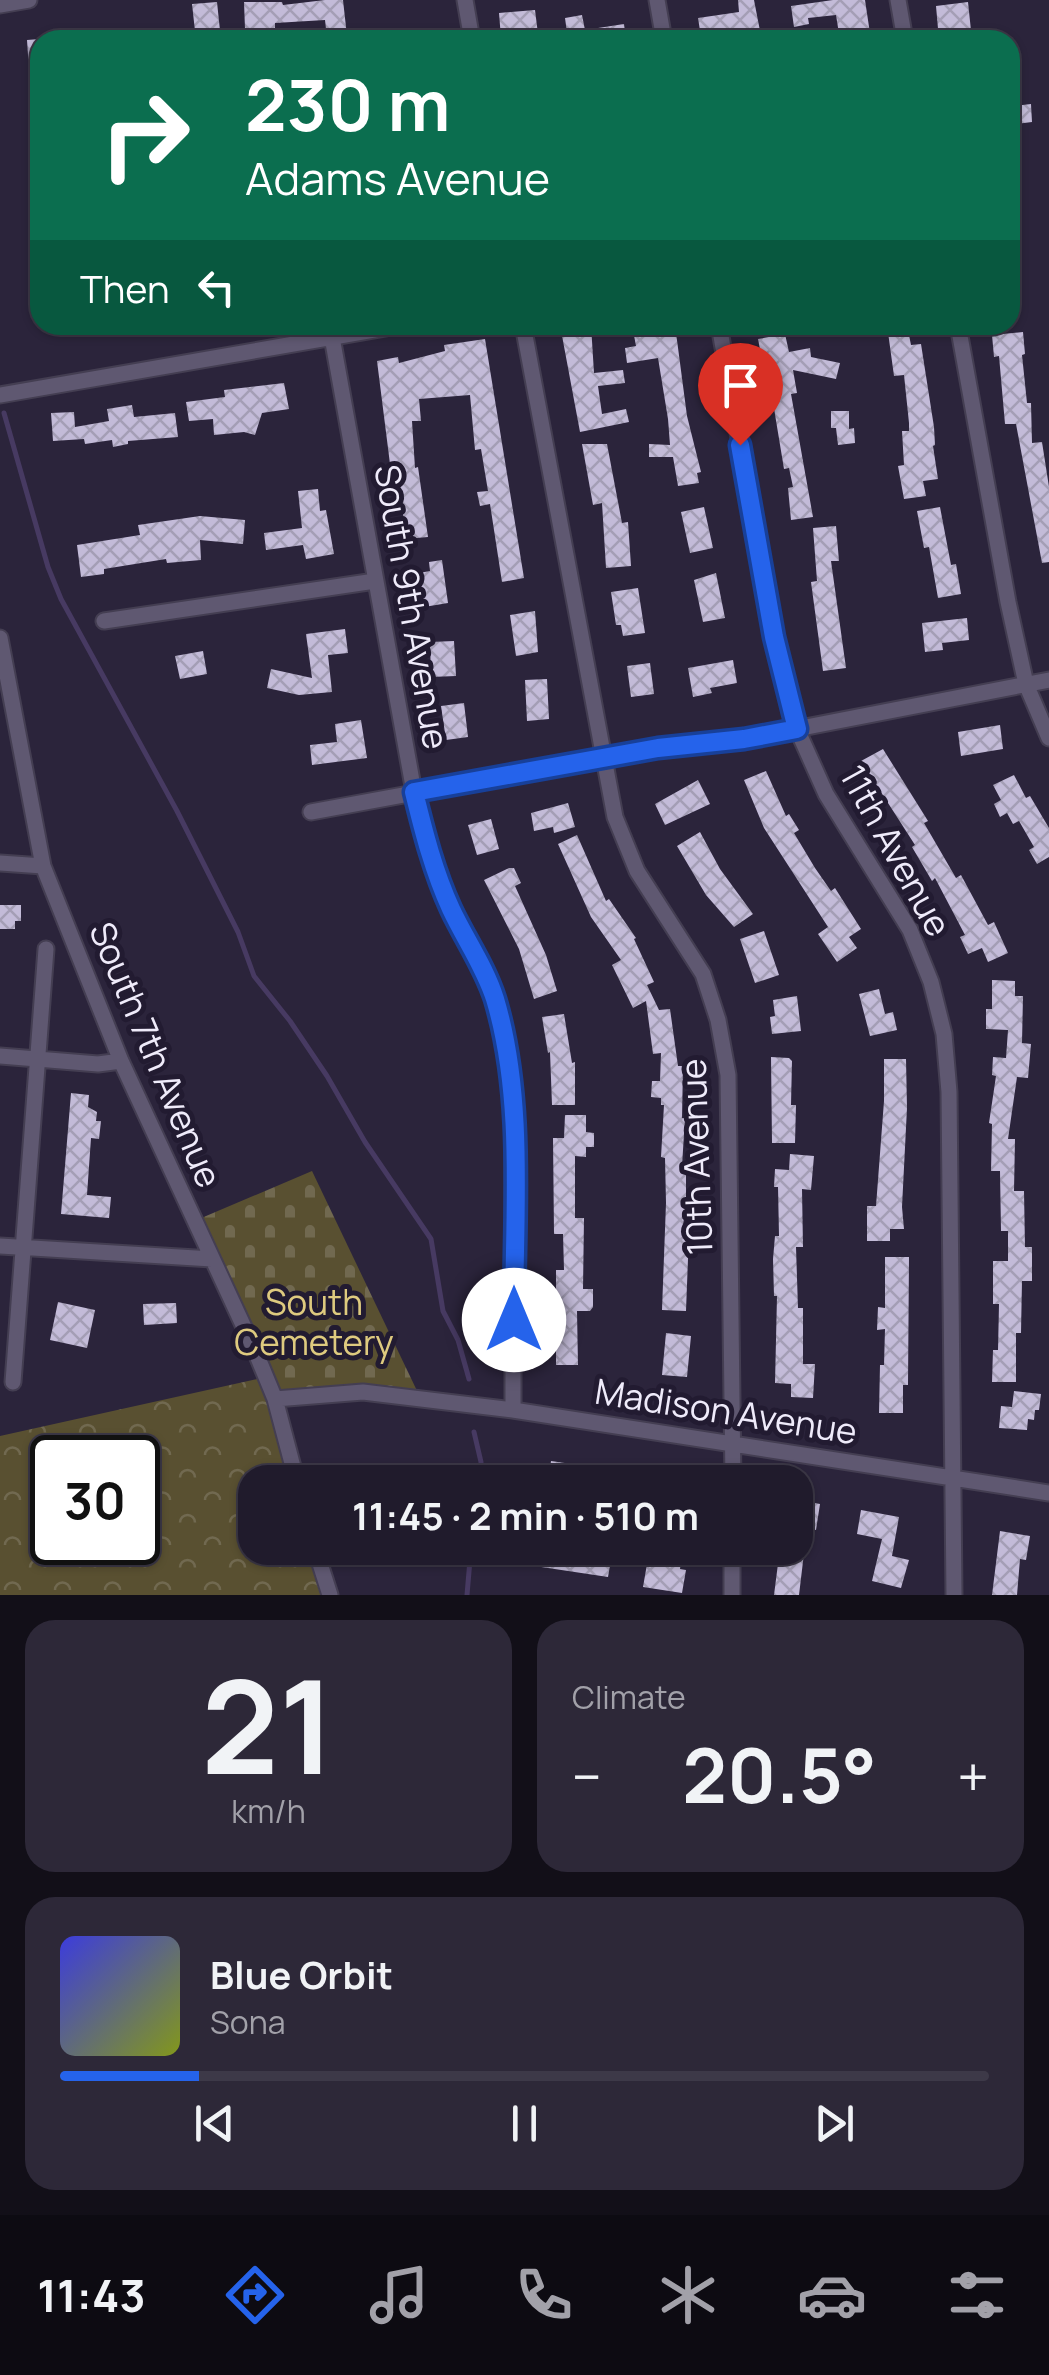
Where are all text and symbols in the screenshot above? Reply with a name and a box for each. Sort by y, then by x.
text: 230 m [245,56,450,152]
icon: right [80,70,210,200]
text: Adams Avenue [245,147,550,209]
icon: left [189,260,244,315]
text: Then [80,262,169,314]
pin [698,343,783,446]
icon: arrive [713,358,768,413]
street label: South 9th Avenue [363,461,461,753]
street label: 11th Avenue [829,756,963,945]
street label: South 7th Avenue [78,914,234,1195]
street label: 10th Avenue [669,1058,723,1256]
position arrow [462,1268,566,1372]
park label: South Cemetery [234,1278,394,1366]
street label: Madison Avenue [592,1367,861,1455]
speed limit sign: 30 [30,1435,160,1565]
text: 11:45 · 2 min · 510 m [352,1489,699,1541]
text: 21 [201,1635,336,1813]
text: Climate [572,1675,686,1719]
text: 20.5° [682,1723,877,1826]
text: − [572,1738,602,1814]
text: + [957,1738,989,1814]
text: km/h [231,1789,306,1833]
text: Blue Orbit [210,1948,393,2000]
text: Sona [210,2000,285,2044]
icon: previous [187,2096,242,2151]
icon: pause [497,2096,552,2151]
icon: next [807,2096,862,2151]
icon: directions [220,2260,290,2330]
icon: music [364,2260,434,2330]
icon: phone [509,2260,579,2330]
icon: climate [653,2260,723,2330]
icon: car [797,2260,867,2330]
icon: filters [942,2260,1012,2330]
text: 11:43 [37,2264,146,2326]

